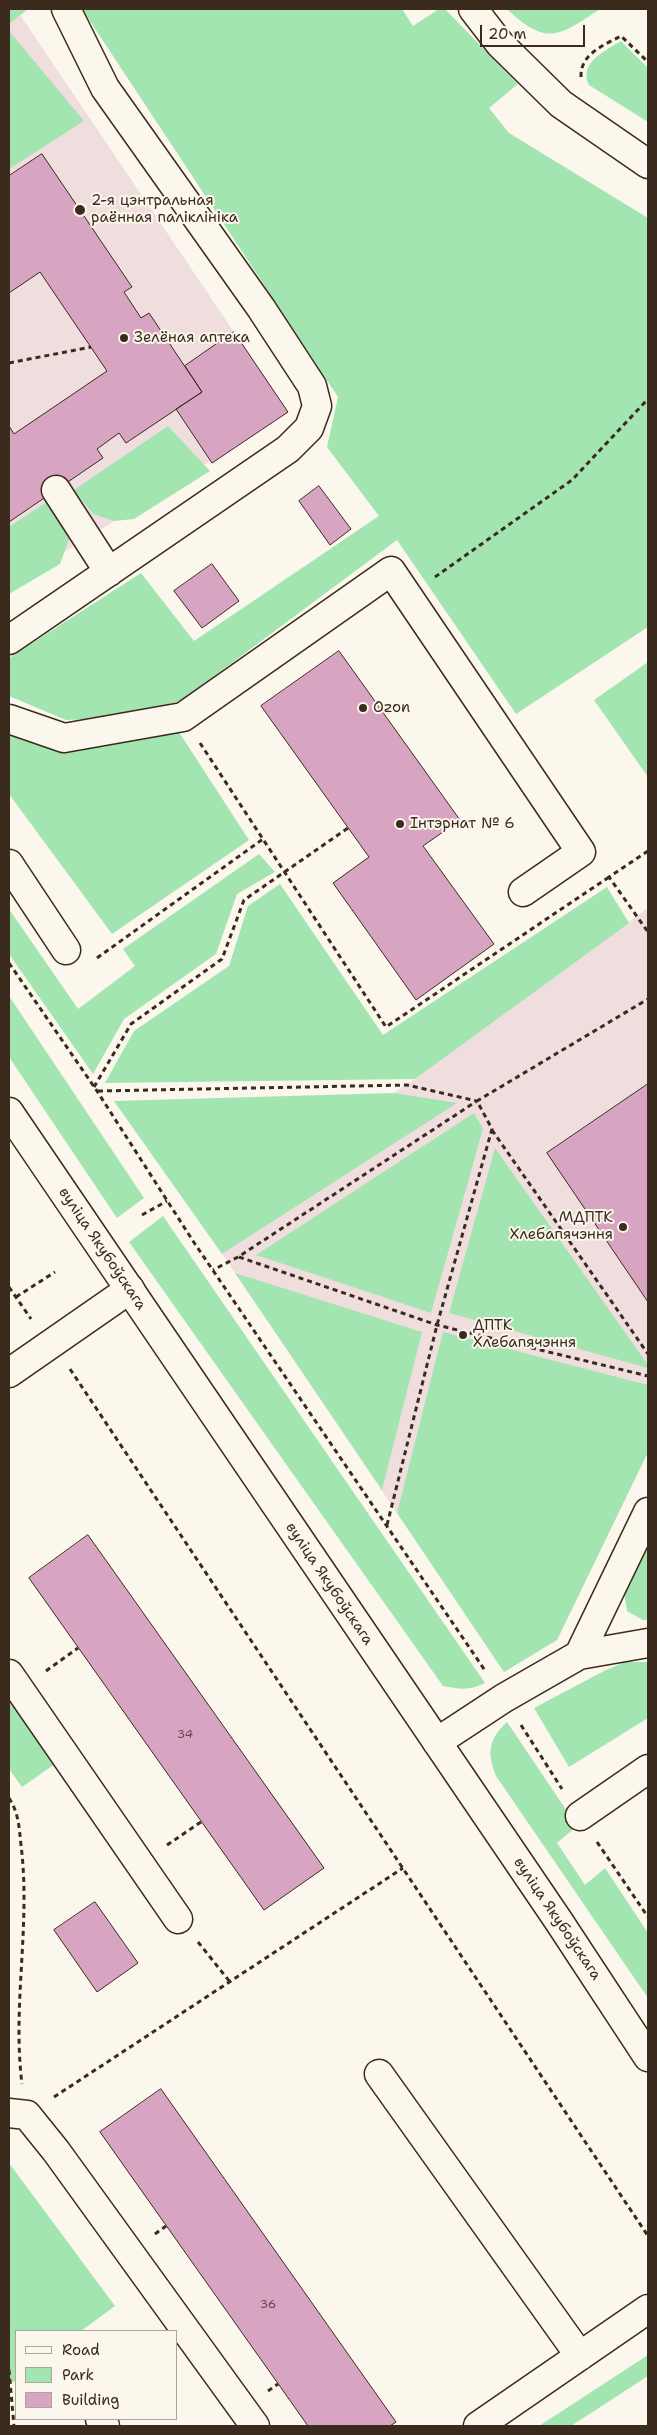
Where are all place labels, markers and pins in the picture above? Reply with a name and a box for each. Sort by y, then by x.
place label: 2-я цэнтральная раённая паліклініка [91,192,238,227]
marker: 2-я цэнтральная раённая паліклініка [73,203,87,217]
place label: Зелёная аптека [134,329,250,347]
marker: Зелёная аптека [118,332,130,344]
place label: Ozon [373,699,410,717]
marker: Ozon [357,702,369,714]
place label: Інтэрнат № 6 [410,815,515,833]
marker: Інтэрнат № 6 [394,818,406,830]
place label: МДПТК Хлебапячэння [510,1209,613,1244]
marker: МДПТК Хлебапячэння [617,1221,629,1233]
place label: ДПТК Хлебапячэння [473,1317,576,1352]
marker: ДПТК Хлебапячэння [457,1329,469,1341]

